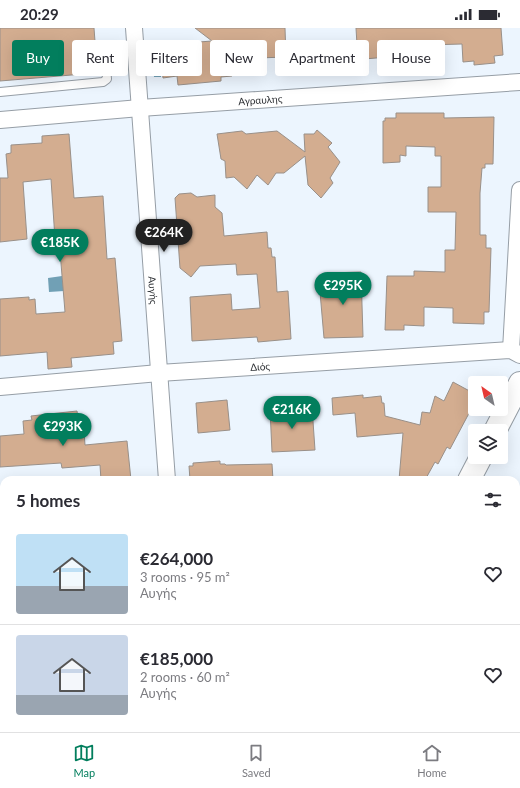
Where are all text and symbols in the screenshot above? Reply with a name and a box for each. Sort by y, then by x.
text: 20:29 [20,5,59,23]
chip: Buy [12,40,64,76]
chip: Rent [72,40,128,76]
chip: Filters [136,40,202,76]
chip: New [210,40,267,76]
chip: Apartment [275,40,369,76]
chip: House [377,40,445,76]
street label: Αγραυλης [238,92,283,107]
pin: €264K [136,219,192,253]
text: €264K [144,224,184,240]
pin: €185K [32,229,88,263]
text: €185K [40,234,80,250]
pin: €295K [315,272,371,306]
street label: Αυγής [146,276,160,305]
text: €295K [323,277,363,293]
street label: Διός [250,360,271,373]
north arrow [468,376,508,416]
map controls [468,376,508,464]
pin: €216K [264,396,320,430]
text: €216K [272,401,312,417]
pin: €293K [35,413,91,447]
text: €293K [43,418,83,434]
button: layers [468,424,508,464]
icon: filters [482,489,504,511]
text: 5 homes [16,490,80,511]
text: €264,000 [140,548,213,569]
icon: home [48,550,96,598]
icon: heart [482,563,504,585]
text: 3 rooms · 95 m² [140,569,230,585]
text: Αυγής [140,585,176,601]
text: €185,000 [140,648,213,669]
icon: home [48,651,96,699]
icon: heart [482,664,504,686]
text: 2 rooms · 60 m² [140,669,230,685]
text: Αυγής [140,685,176,701]
tab: Map [73,742,95,779]
tab: Saved [242,742,271,779]
tab: Home [417,742,447,779]

